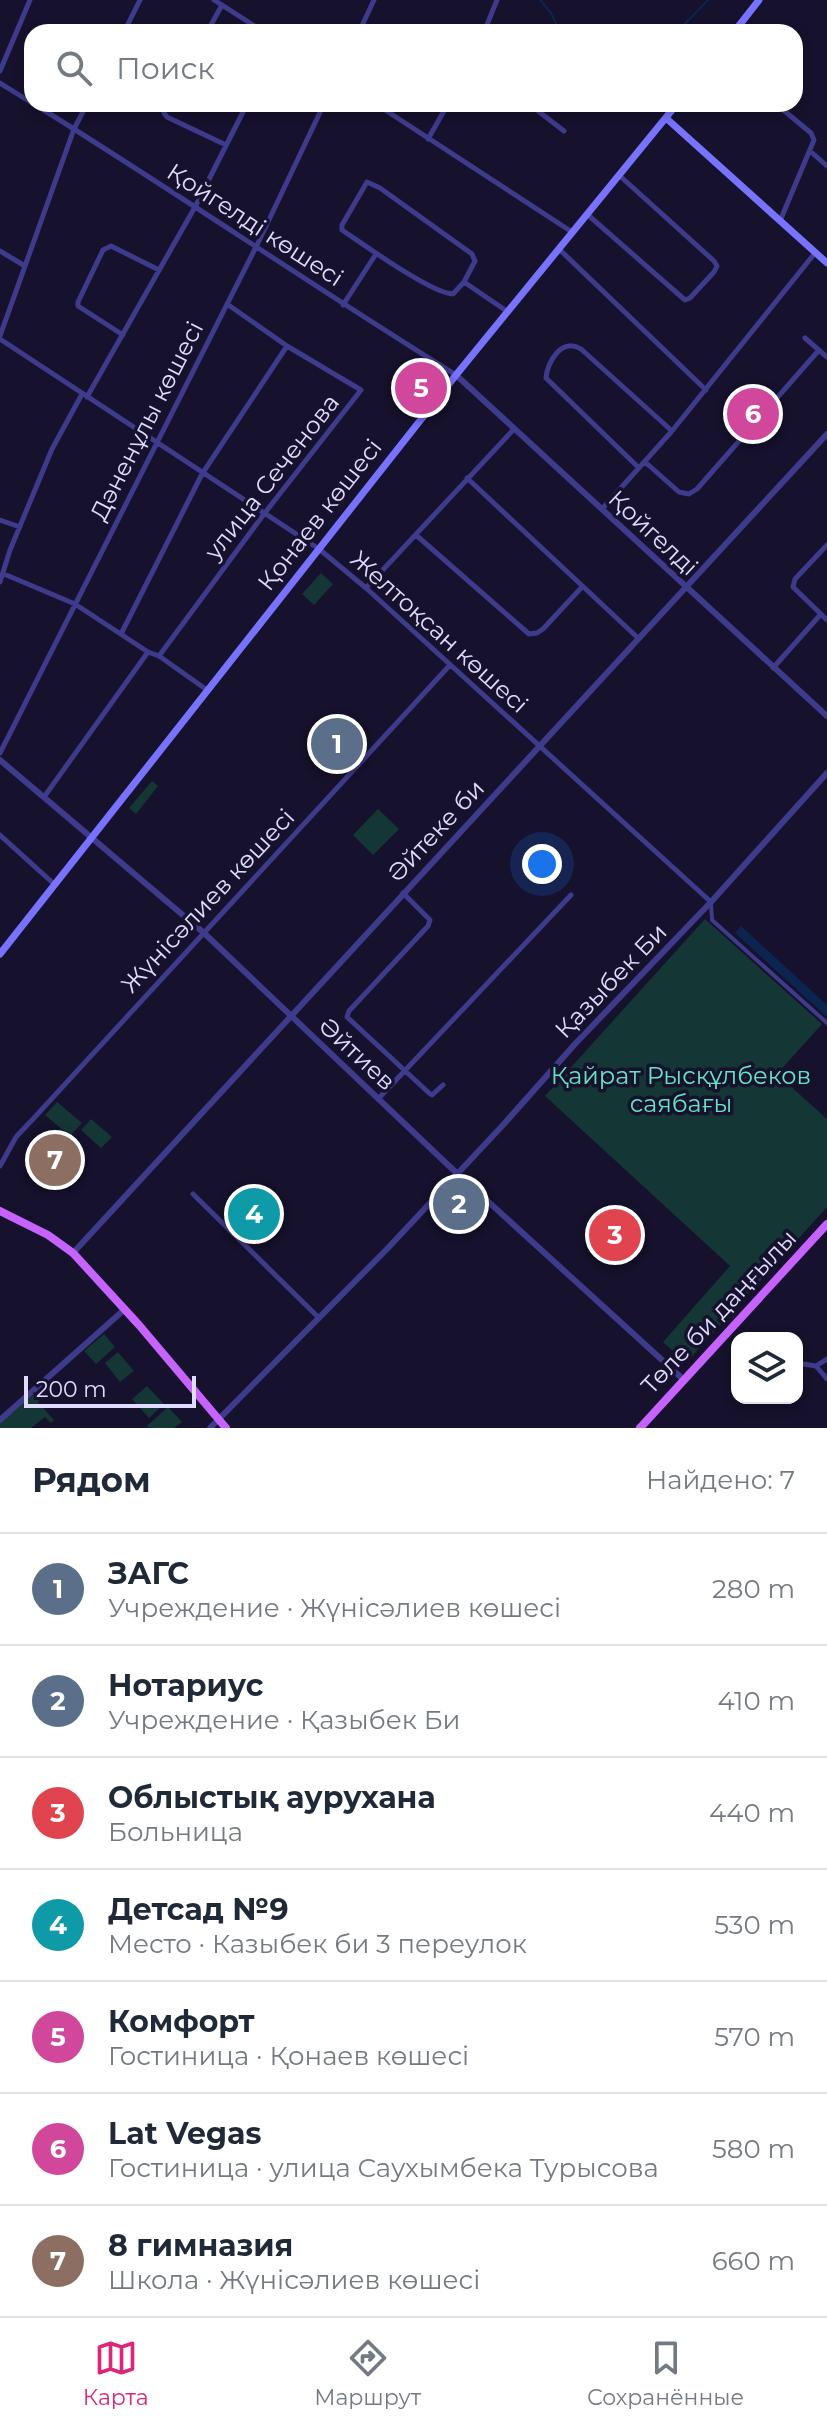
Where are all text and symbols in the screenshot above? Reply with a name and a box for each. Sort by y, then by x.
search box [24,24,803,112]
icon: search [52,46,96,90]
text: Поиск [116,50,215,87]
street label: Қойгелді көшесі [162,157,349,292]
street label: Дәненұлы көшесі [84,316,209,525]
pin: 5 [395,358,447,418]
pin: 6 [727,384,779,444]
street label: улица Сеченова [197,388,345,566]
street label: Қонаев көшесі [251,433,388,596]
street label: Қойгелді [603,484,704,581]
street label: Желтоқсан көшесі [345,544,534,719]
pin: 1 [311,714,363,774]
street label: Әйтеке би [381,774,490,888]
street label: Жүнісәлиев көшесі [115,803,300,999]
your location [522,844,562,884]
street label: Қазыбек Би [549,917,672,1044]
street label: Әйтиев [313,1011,401,1096]
park label: Қайрат Рысқұлбеков саябағы [551,1061,811,1118]
pin: 7 [29,1130,81,1190]
pin: 2 [433,1174,485,1234]
pin: 4 [228,1184,280,1244]
pin: 3 [589,1205,641,1265]
street label: Төле би даңғылы [635,1223,802,1400]
map controls [731,1332,803,1404]
button: layers [731,1332,803,1404]
scale bar [24,1372,196,1408]
text: 200 m [36,1376,107,1403]
text: Рядом [32,1459,151,1501]
text: Найдено: 7 [646,1464,795,1496]
text: ЗАГС [108,1555,189,1592]
text: 1 [53,1573,63,1605]
text: 280 m [712,1573,795,1605]
text: Учреждение · Жүнісәлиев көшесі [108,1592,561,1624]
text: Нотариус [108,1667,264,1704]
text: 2 [50,1685,66,1717]
text: 410 m [717,1685,795,1717]
text: Учреждение · Қазыбек Би [108,1704,460,1736]
text: Облыстық аурухана [108,1779,436,1816]
text: 3 [50,1797,66,1829]
text: 440 m [709,1797,795,1829]
text: Больница [108,1816,243,1848]
text: Детсад №9 [108,1891,289,1928]
text: 4 [49,1909,67,1941]
text: 530 m [714,1909,795,1941]
text: Место · Казыбек би 3 переулок [108,1928,527,1960]
text: Комфорт [108,2003,255,2040]
text: 5 [50,2021,66,2053]
text: 570 m [714,2021,795,2053]
text: Гостиница · Қонаев көшесі [108,2040,469,2072]
text: Lat Vegas [108,2115,261,2152]
text: 6 [50,2133,66,2165]
text: 580 m [712,2133,795,2165]
text: Гостиница · улица Саухымбека Турысова [108,2152,659,2184]
text: 8 гимназия [108,2227,293,2264]
text: 7 [50,2245,66,2277]
text: 660 m [712,2245,795,2277]
text: Школа · Жүнісәлиев көшесі [108,2264,480,2296]
tab: Карта [83,2336,149,2411]
tab: Маршрут [314,2336,421,2411]
tab: Сохранённые [587,2336,744,2411]

